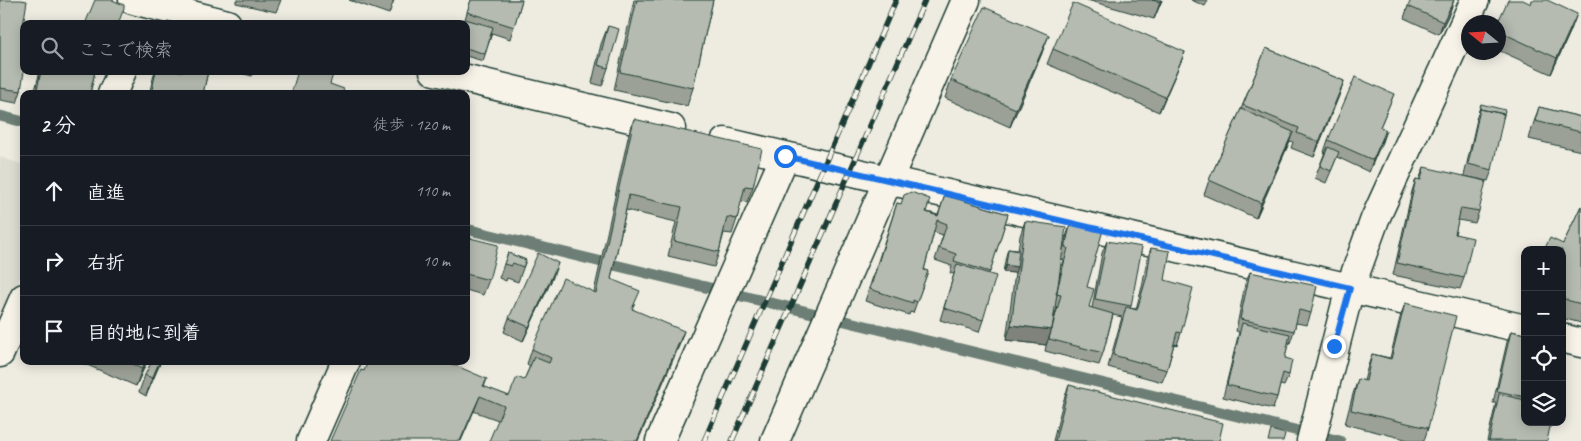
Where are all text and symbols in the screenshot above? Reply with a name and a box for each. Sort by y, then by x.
north arrow [1461,15,1506,60]
search box [20,20,470,75]
icon: search [38,34,66,62]
text: ここで検索 [78,38,173,62]
text: 2 分 [40,112,76,138]
text: 徒歩 · 120 m [373,115,450,135]
route start [774,145,797,168]
icon: ahead [40,177,68,205]
text: 直進 [87,181,125,205]
text: 110 m [416,181,450,201]
map controls [1521,246,1566,426]
button: + [1521,246,1566,291]
icon: right [40,247,68,275]
text: 右折 [87,251,125,275]
text: 10 m [423,251,450,271]
button: − [1521,291,1566,336]
icon: arrive [40,317,68,345]
text: 目的地に到着 [87,321,201,345]
route end [1323,335,1346,358]
button: locate [1521,336,1566,381]
button: layers [1521,381,1566,426]

